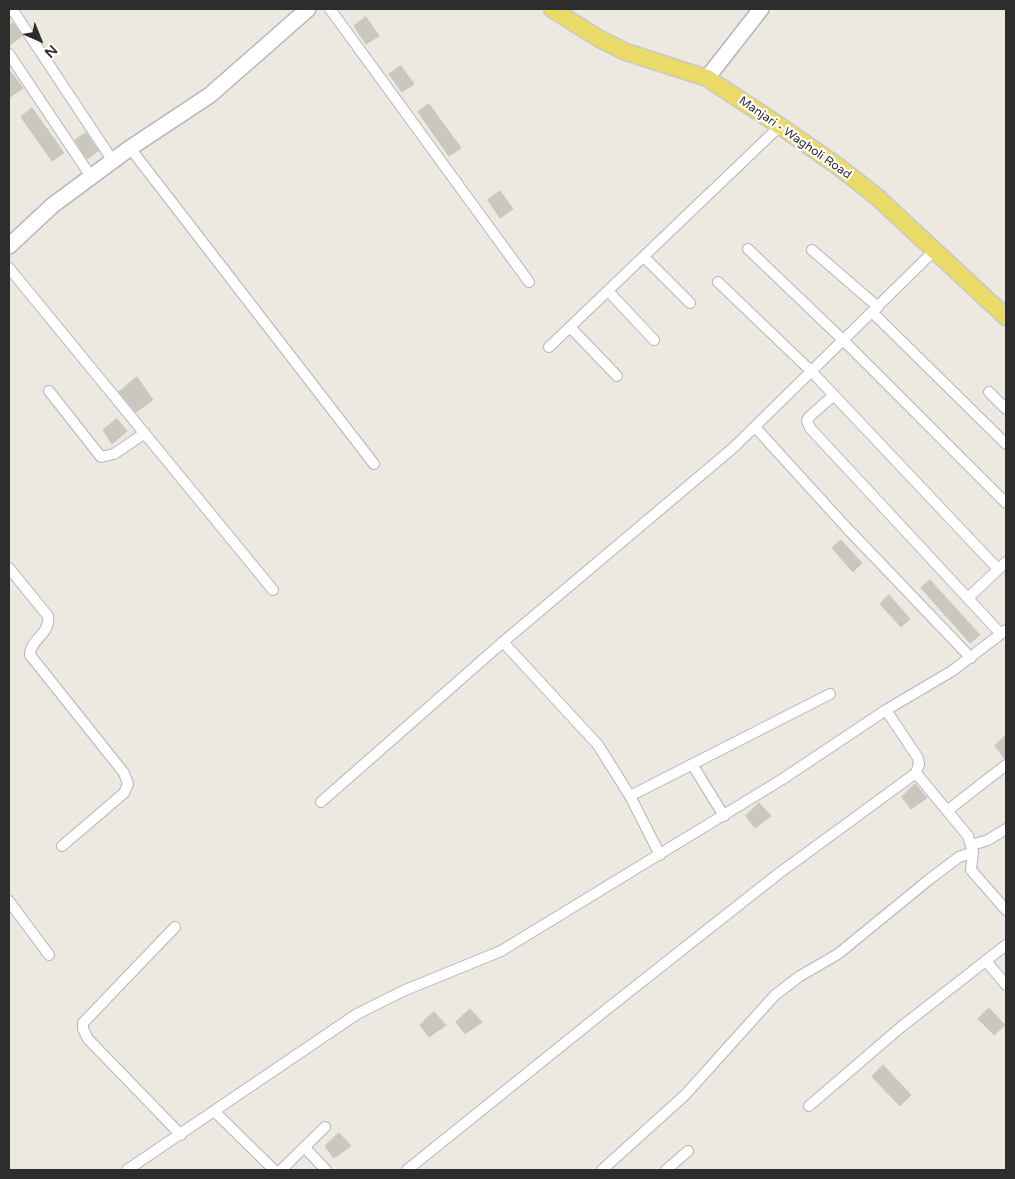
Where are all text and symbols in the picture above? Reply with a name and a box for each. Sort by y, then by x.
north arrow [15,15,65,65]
text: N [41,41,61,61]
street label: Manjari - Wagholi Road [736,94,854,182]

